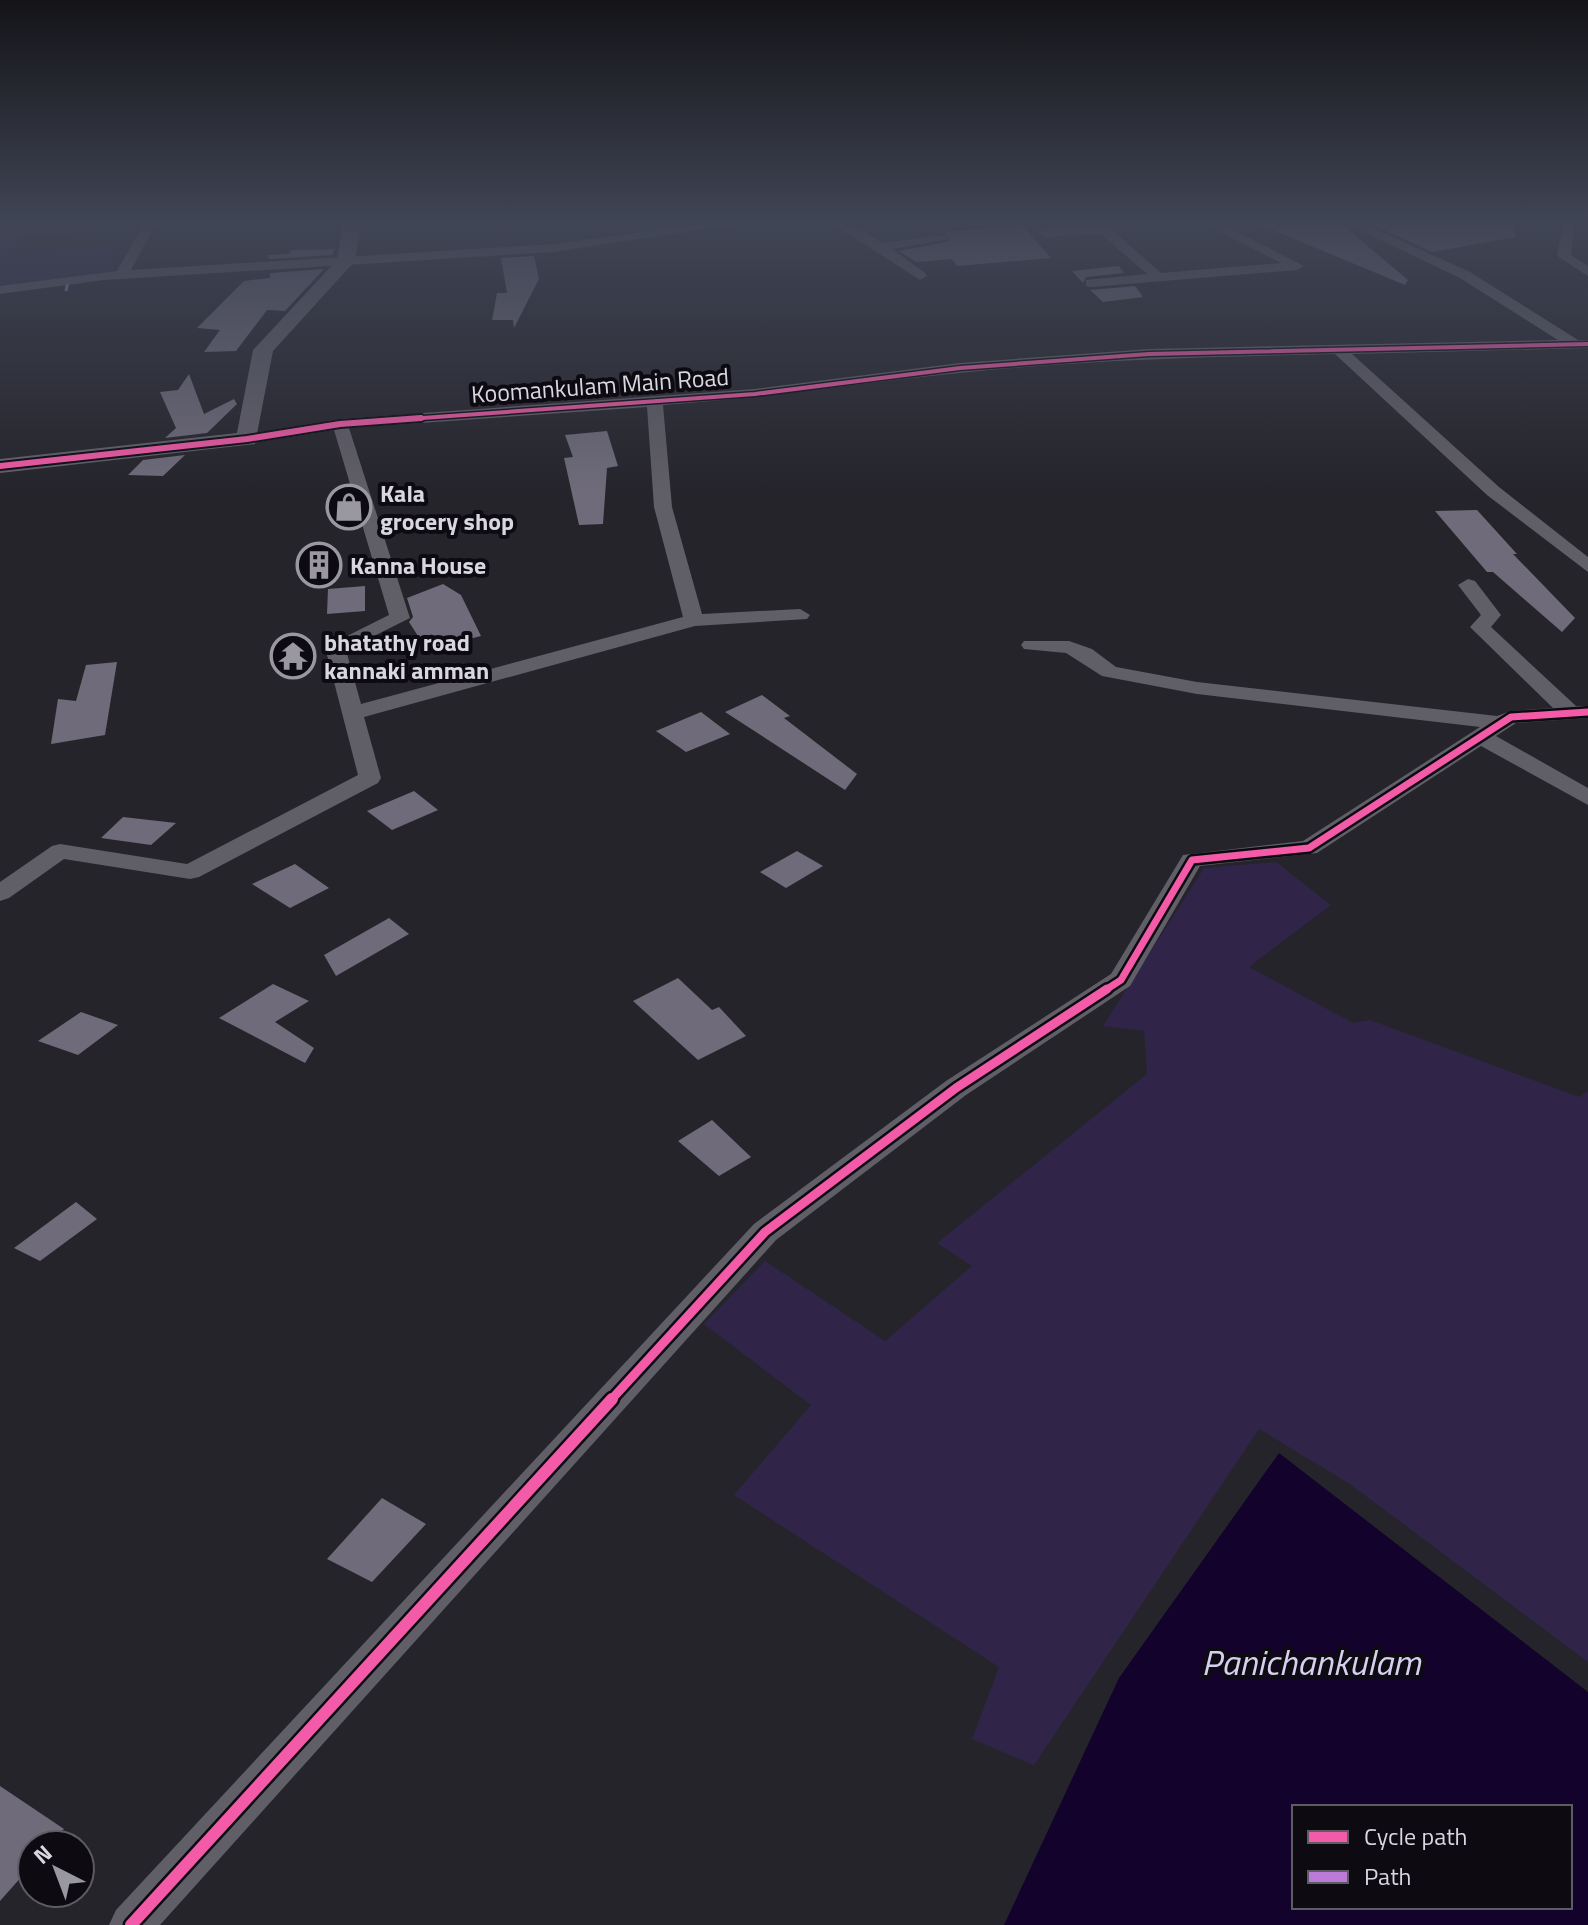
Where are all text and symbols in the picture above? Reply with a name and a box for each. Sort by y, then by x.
street label: Koomankulam Main Road [470,358,730,412]
place label: Kala grocery shop [380,475,514,539]
shop icon: Kala grocery shop [325,483,373,531]
building icon: Kanna House [295,541,343,589]
place label: Kanna House [350,547,486,583]
place label: bhatathy road kannaki amman [324,624,489,688]
temple icon: bhatathy road kannaki amman [269,632,317,680]
water label: Panichankulam [1201,1634,1422,1689]
legend [1292,1805,1572,1909]
text: Cycle path [1364,1818,1467,1854]
north arrow [16,1829,96,1909]
text: N [26,1836,60,1872]
text: Path [1364,1858,1411,1894]

